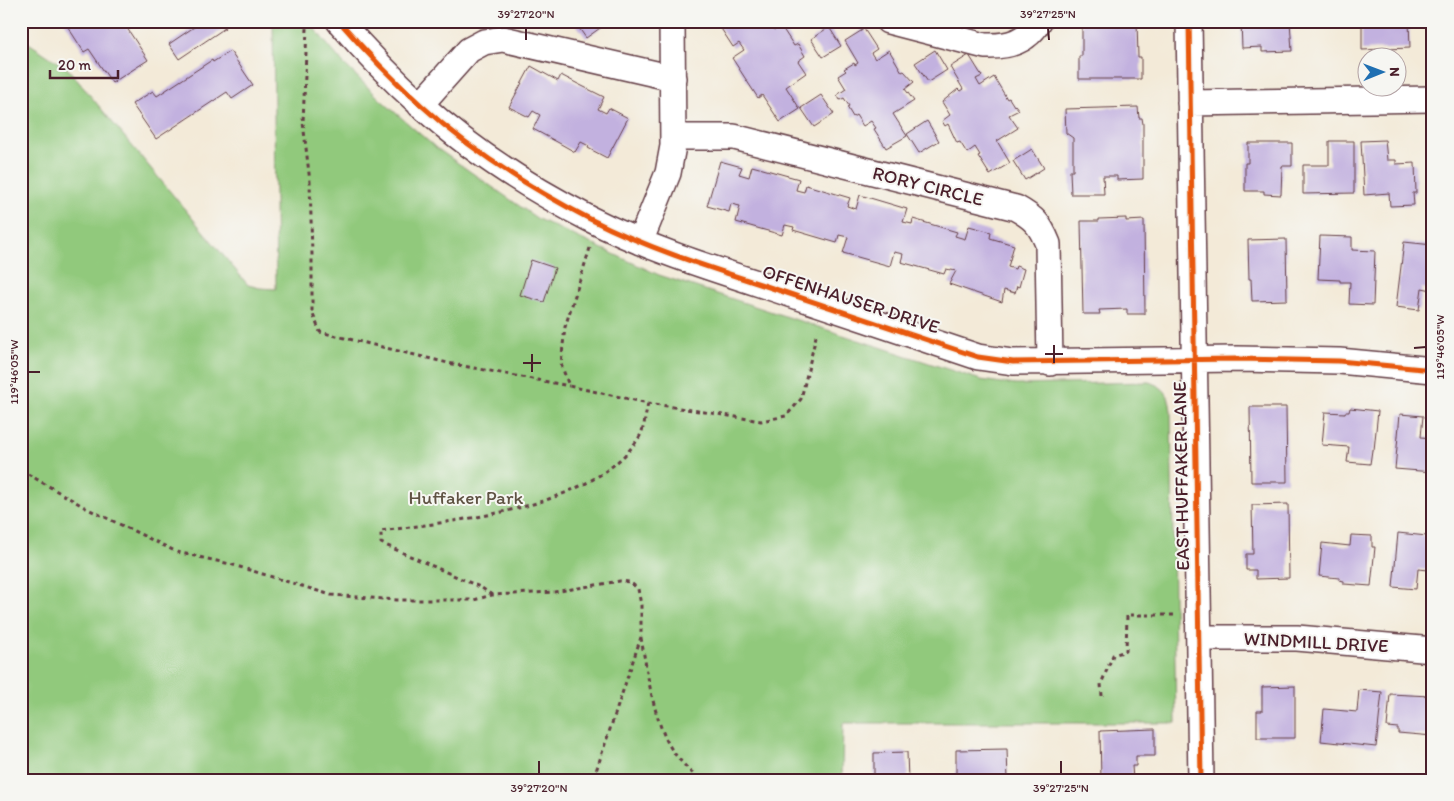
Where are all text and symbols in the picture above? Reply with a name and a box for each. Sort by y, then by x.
text: 39°27'20"N [497,7,555,21]
text: 39°27'25"N [1020,7,1076,21]
scale bar [50,48,118,80]
north arrow [1356,48,1406,98]
text: 20 m [58,56,92,74]
text: N [1386,67,1403,77]
street label: RORY CIRCLE [870,161,986,211]
street label: OFFENHAUSER DRIVE [759,259,943,339]
text: 119°46'05"W [1433,314,1447,380]
text: 119°46'05"W [7,339,21,405]
street label: EAST HUFFAKER LANE [1168,381,1194,571]
park label: Huffaker Park [409,486,524,509]
street label: WINDMILL DRIVE [1243,627,1389,657]
text: 39°27'20"N [510,781,568,795]
text: 39°27'25"N [1033,781,1089,795]

